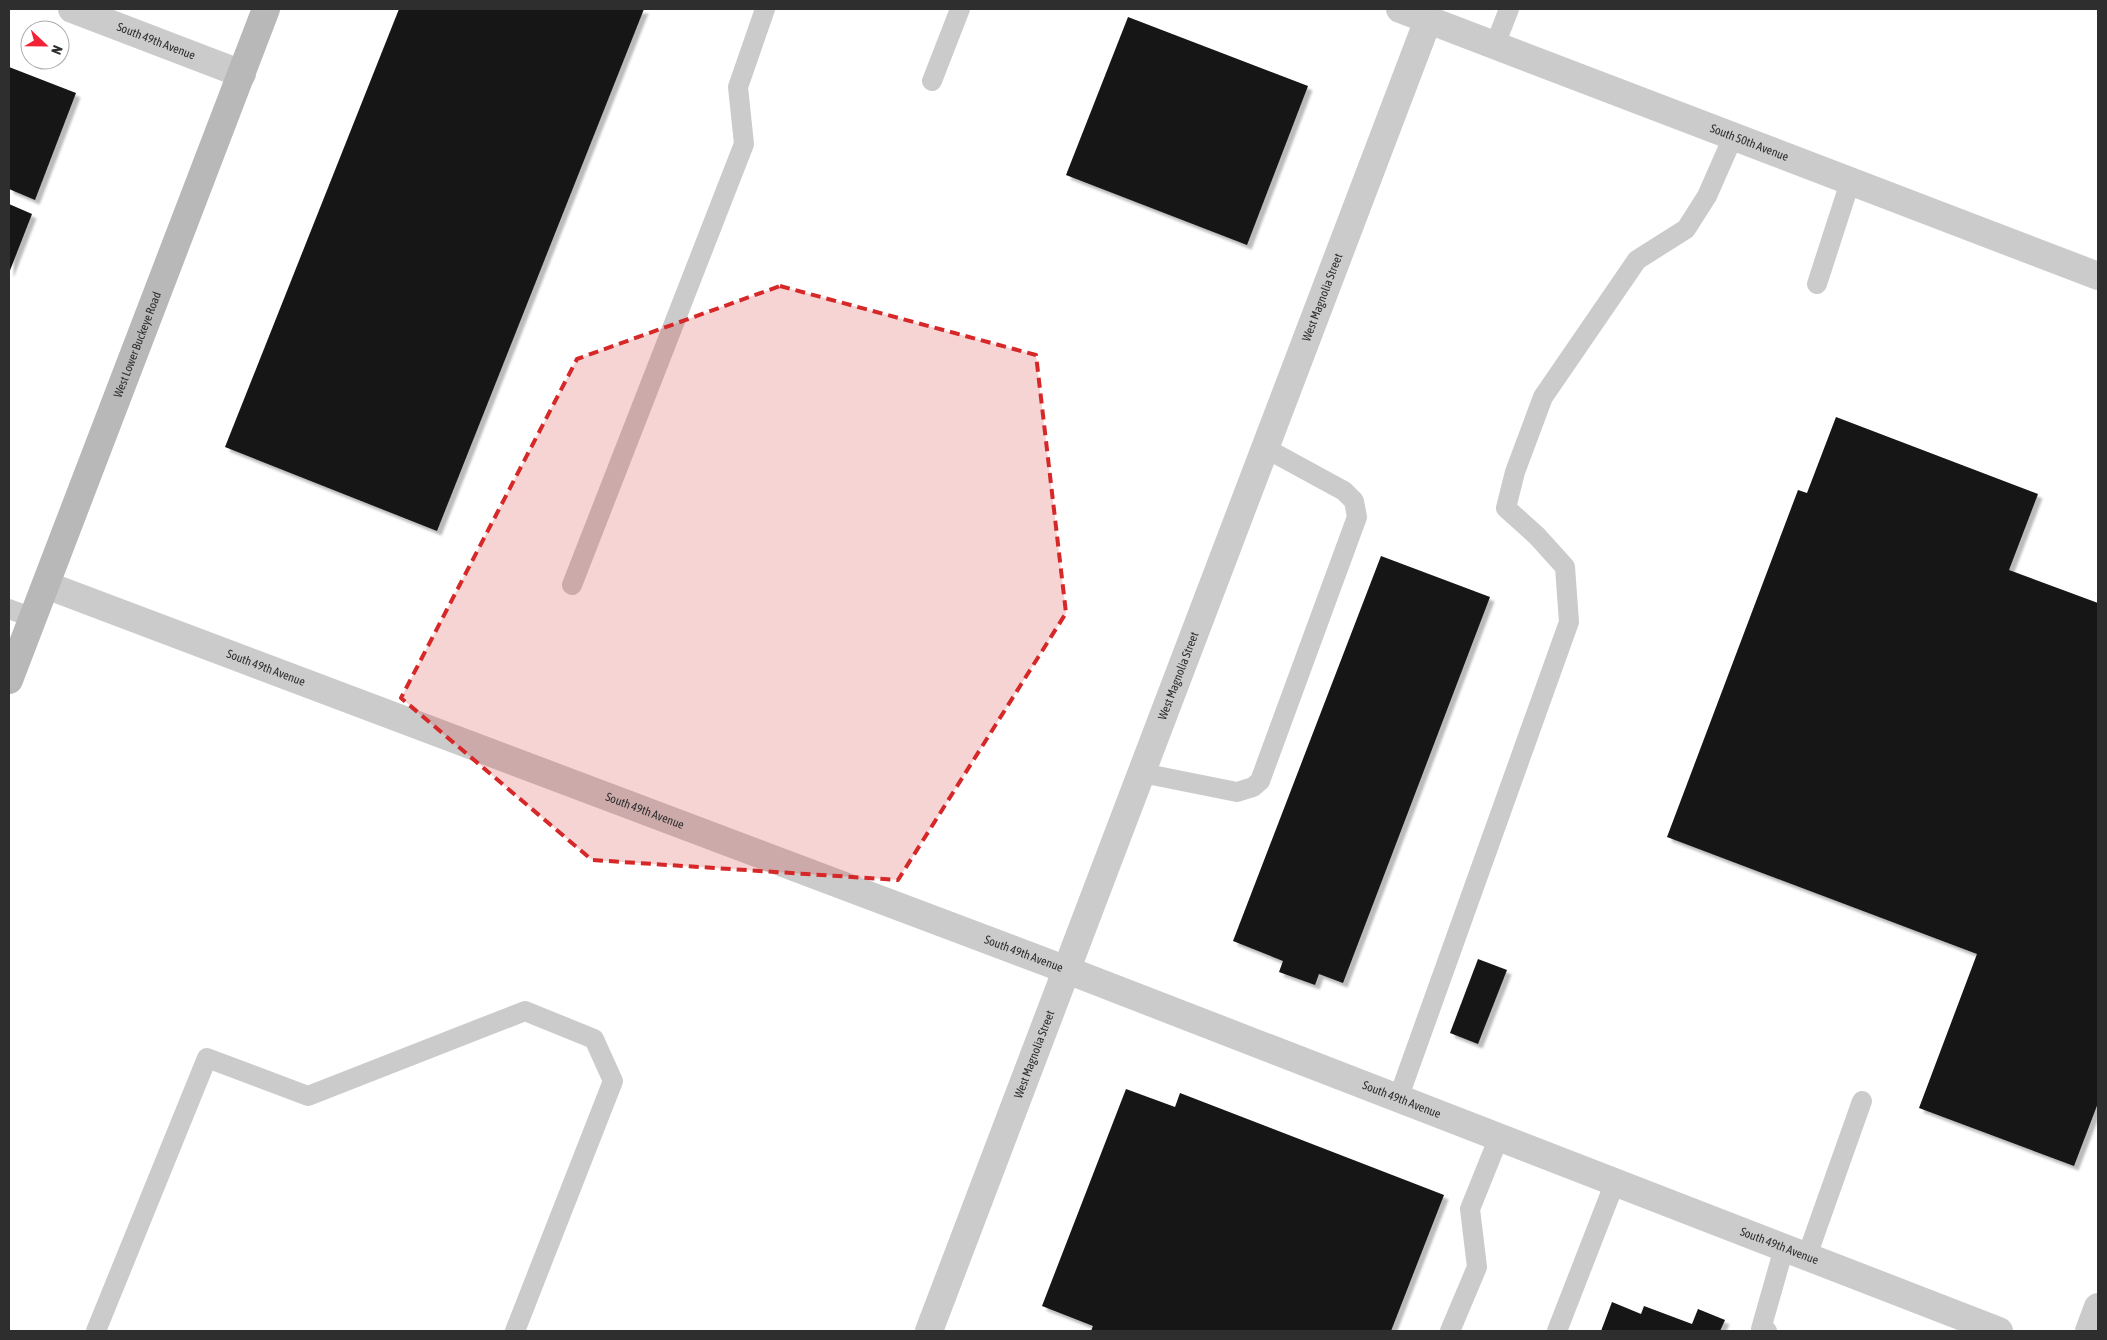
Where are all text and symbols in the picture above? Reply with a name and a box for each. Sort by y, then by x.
north arrow [20,20,70,70]
street label: South 49th Avenue [115,20,197,62]
text: N [48,43,66,57]
street label: South 50th Avenue [1708,121,1791,164]
street label: West Magnolia Street [1299,251,1346,343]
street label: West Lower Buckeye Road [111,290,164,400]
street label: West Magnolia Street [1155,629,1202,722]
street label: South 49th Avenue [225,647,307,689]
street label: South 49th Avenue [604,790,686,832]
street label: South 49th Avenue [983,933,1065,975]
street label: West Magnolia Street [1011,1008,1058,1100]
street label: South 49th Avenue [1360,1078,1443,1121]
street label: South 49th Avenue [1738,1224,1820,1267]

